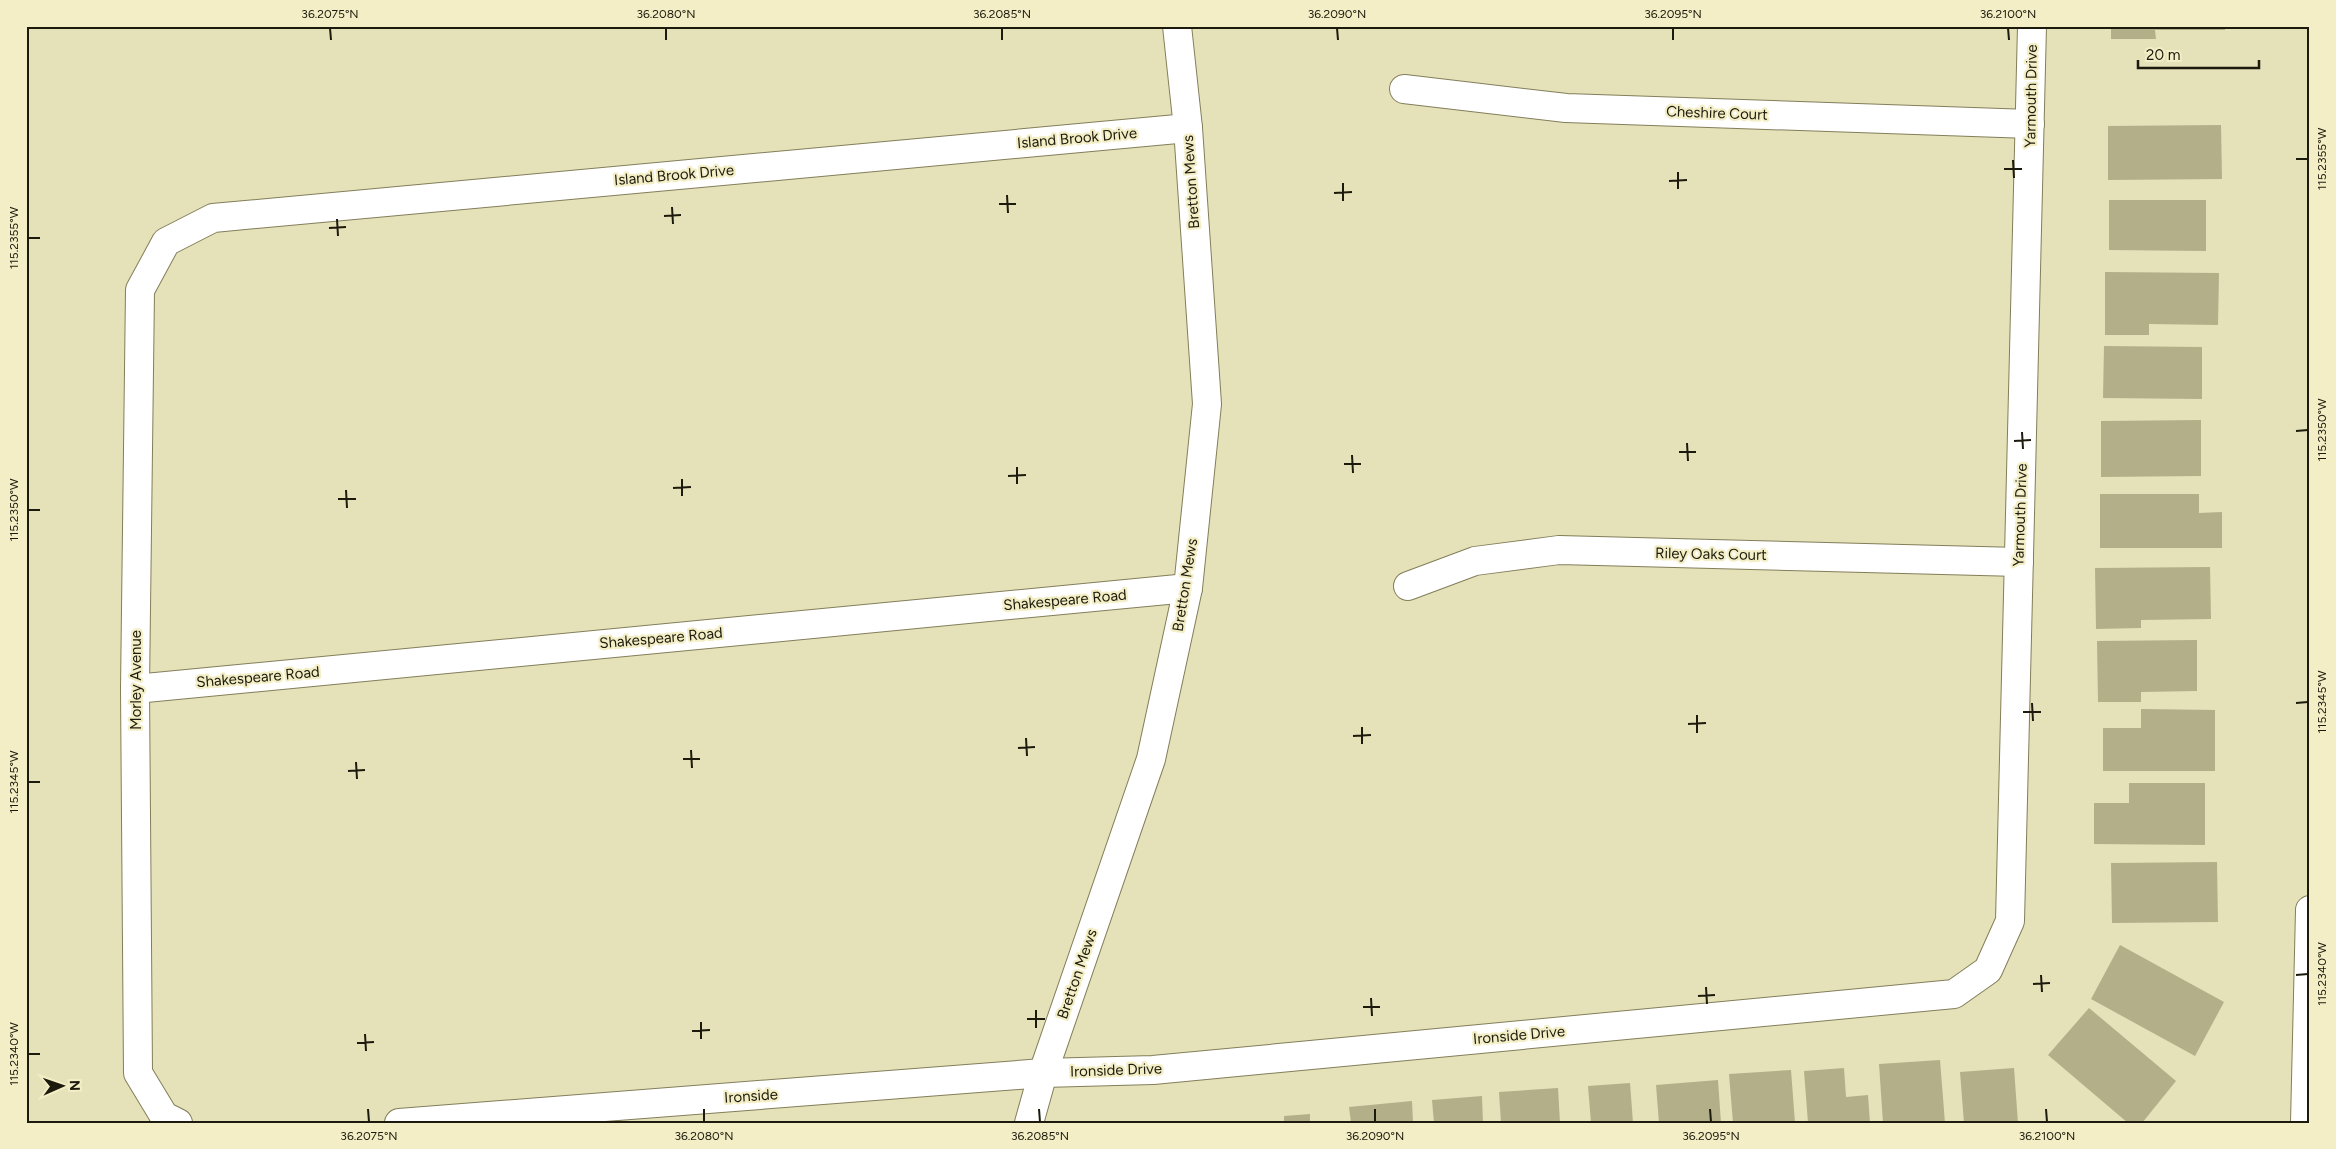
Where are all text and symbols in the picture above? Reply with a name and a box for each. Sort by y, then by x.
text: 36.2075°N [301,7,359,21]
text: 36.2080°N [637,7,696,21]
text: 36.2085°N [973,7,1031,21]
text: 36.2090°N [1308,7,1366,21]
text: 36.2095°N [1644,7,1702,21]
text: 36.2100°N [1980,7,2036,21]
scale bar [2138,38,2260,70]
street label: Yarmouth Drive [2021,44,2041,148]
text: 20 m [2146,46,2180,64]
street label: Cheshire Court [1666,102,1769,124]
street label: Island Brook Drive [1016,124,1138,152]
text: 115.2355°W [2315,127,2329,190]
street label: Bretton Mews [1179,135,1203,229]
street label: Island Brook Drive [613,161,735,189]
text: 115.2355°W [7,206,21,269]
text: 115.2350°W [2315,398,2329,462]
street label: Yarmouth Drive [2009,463,2031,567]
text: 115.2350°W [7,478,21,542]
street label: Bretton Mews [1169,537,1201,633]
street label: Riley Oaks Court [1655,544,1767,564]
street label: Shakespeare Road [1003,586,1127,614]
street label: Shakespeare Road [599,624,723,652]
street label: Morley Avenue [127,630,145,730]
street label: Shakespeare Road [196,663,320,691]
text: 115.2345°W [2315,670,2329,733]
text: 115.2345°W [7,750,21,813]
street label: Bretton Mews [1053,927,1101,1021]
text: 115.2340°W [2315,942,2329,1006]
text: 115.2340°W [7,1022,21,1086]
street label: Ironside Drive [1472,1022,1566,1048]
street label: Ironside Drive [1070,1059,1162,1081]
north arrow [38,1062,88,1112]
text: N [66,1080,83,1091]
street label: Ironside [724,1085,778,1107]
text: 36.2075°N [340,1129,398,1143]
text: 36.2080°N [675,1129,734,1143]
text: 36.2085°N [1011,1129,1069,1143]
text: 36.2090°N [1346,1129,1404,1143]
text: 36.2095°N [1682,1129,1740,1143]
text: 36.2100°N [2019,1129,2075,1143]

